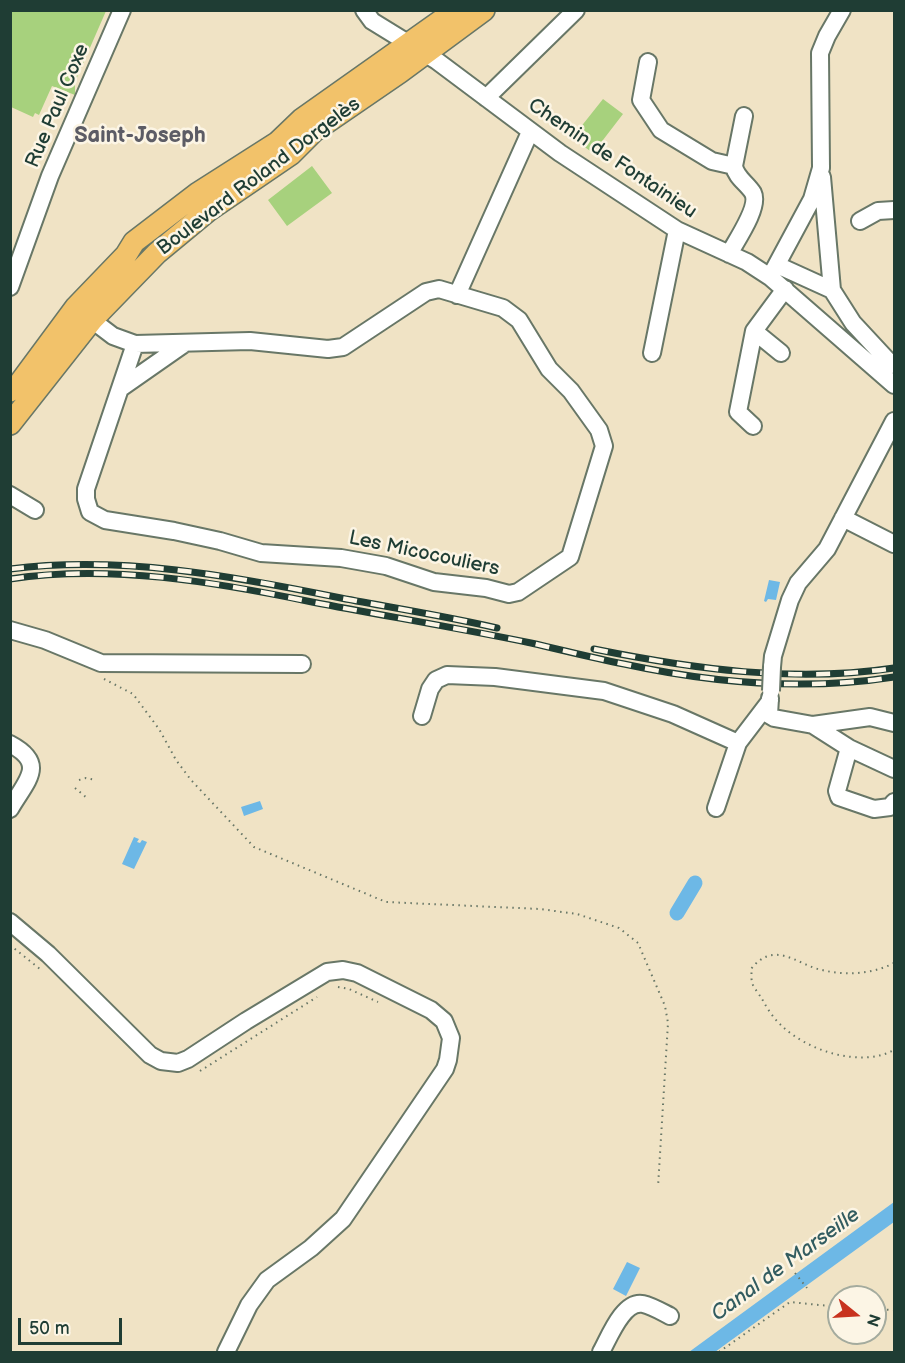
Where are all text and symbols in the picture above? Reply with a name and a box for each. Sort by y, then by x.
street label: Rue Paul Coxe [21,40,95,172]
street label: Boulevard Roland Dorgelès [153,93,365,261]
street label: Chemin de Fontainieu [523,94,701,224]
district label: Saint-Joseph [74,123,206,149]
street label: Les Micocouliers [347,526,501,582]
water label: Canal de Marseille [707,1203,865,1327]
north arrow [827,1285,887,1345]
scale bar [21,1306,124,1344]
text: N [862,1311,884,1329]
text: 50 m [29,1318,70,1339]

